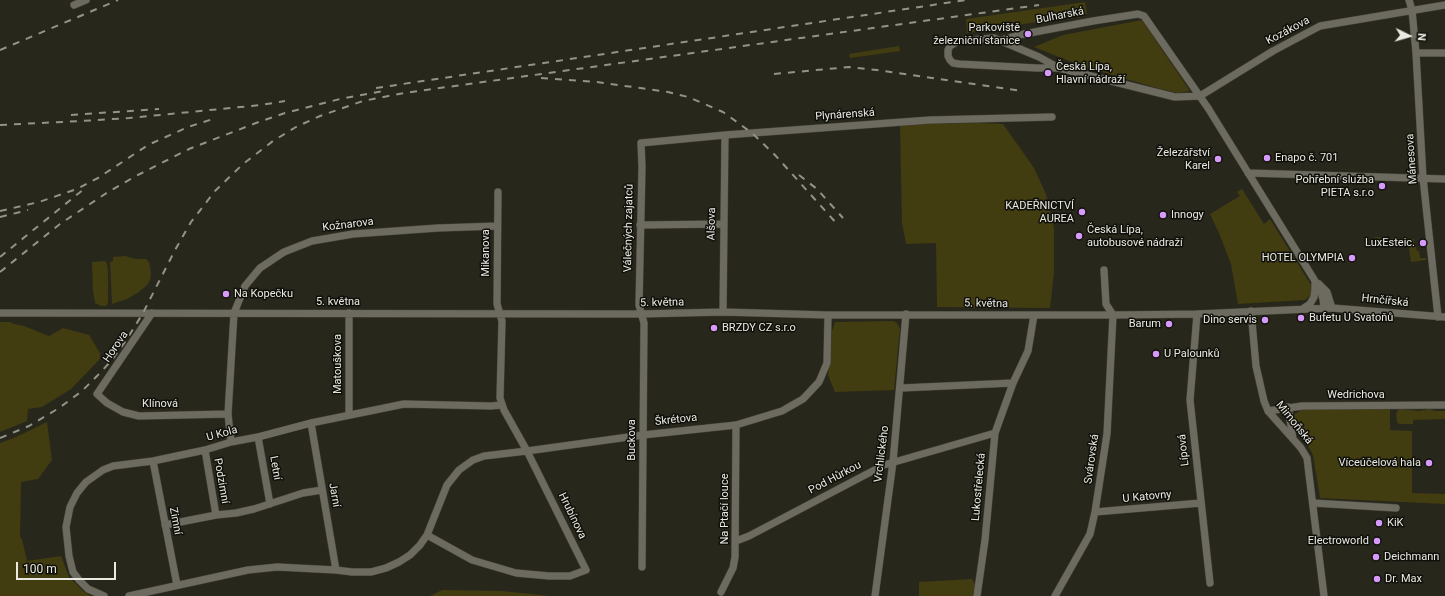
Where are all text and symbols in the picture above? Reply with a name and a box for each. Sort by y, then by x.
street label: Bulharská [1035,5,1085,27]
street label: Kozákova [1264,14,1312,48]
north arrow [1389,16,1429,56]
place label: Parkoviště železniční stanice [933,21,1020,47]
marker: Parkoviště železniční stanice [1023,29,1033,39]
text: N [1415,33,1428,42]
place label: Česká Lípa, Hlavní nádraží [1056,60,1125,86]
marker: Česká Lípa, Hlavní nádraží [1043,68,1053,78]
street label: Plynárenská [815,106,875,124]
street label: Mánesova [1404,133,1420,185]
place label: Železářství Karel [1157,146,1210,172]
place label: Enapo č. 701 [1275,151,1338,165]
marker: Enapo č. 701 [1262,153,1272,163]
marker: Železářství Karel [1213,154,1223,164]
place label: Pohřební služba PIETA s.r.o [1296,173,1374,199]
marker: Pohřební služba PIETA s.r.o [1377,181,1387,191]
street label: Válečných zajatců [622,184,636,272]
place label: KADEŘNICTVÍ AUREA [1005,199,1074,225]
street label: Alšova [705,207,719,241]
marker: KADEŘNICTVÍ AUREA [1077,207,1087,217]
place label: Innogy [1171,208,1204,222]
marker: Innogy [1158,210,1168,220]
street label: Kožnarova [322,215,374,235]
place label: Česká Lípa, autobusové nádraží [1087,223,1183,249]
street label: Mikanova [479,229,493,277]
marker: Česká Lípa, autobusové nádraží [1074,231,1084,241]
place label: LuxEsteic. [1365,236,1415,250]
marker: LuxEsteic. [1418,238,1428,248]
place label: HOTEL OLYMPIA [1262,251,1344,265]
marker: HOTEL OLYMPIA [1347,253,1357,263]
place label: Na Kopečku [234,287,293,301]
marker: Na Kopečku [221,289,231,299]
street label: Hrnčířská [1361,292,1409,310]
street label: 5. května [316,295,360,309]
street label: 5. května [640,296,684,310]
street label: 5. května [964,297,1008,311]
place label: Bufetu U Svatoňů [1309,311,1393,325]
place label: Dino servis [1203,313,1257,327]
marker: Bufetu U Svatoňů [1296,313,1306,323]
marker: Dino servis [1260,315,1270,325]
place label: Barum [1129,317,1161,331]
marker: Barum [1164,319,1174,329]
place label: BRZDY CZ s.r.o [722,321,796,335]
marker: BRZDY CZ s.r.o [709,323,719,333]
street label: Horova [101,329,131,365]
street label: Matouškova [331,334,345,394]
place label: U Palounků [1164,347,1219,361]
marker: U Palounků [1151,349,1161,359]
street label: Wedrichova [1327,388,1385,402]
street label: Klínová [142,397,178,411]
street label: Mimoňská [1273,399,1315,447]
street label: Škrétova [654,411,698,429]
street label: Buckova [625,419,639,461]
street label: U Kola [205,424,239,444]
street label: Vrchlického [872,425,892,483]
street label: Svárovská [1082,433,1102,485]
street label: Lípová [1176,433,1192,467]
street label: Lukostřelecká [969,452,989,522]
street label: Letní [266,455,284,481]
place label: Víceúčelová hala [1338,456,1421,470]
street label: Podzimní [211,457,231,505]
marker: Víceúčelová hala [1424,458,1434,468]
street label: Pod Hůrkou [806,459,864,497]
street label: Na Ptačí louce [718,474,732,544]
street label: Jarní [325,482,343,508]
street label: U Katovny [1122,488,1172,506]
street label: Hrubínova [555,491,589,541]
street label: Zimní [166,506,184,536]
place label: KiK [1387,516,1403,530]
marker: KiK [1374,518,1384,528]
place label: Electroworld [1308,534,1369,548]
marker: Electroworld [1372,536,1382,546]
place label: Deichmann [1384,550,1439,564]
marker: Deichmann [1371,552,1381,562]
scale bar [18,554,118,580]
text: 100 m [23,562,57,576]
place label: Dr. Max [1385,572,1422,586]
marker: Dr. Max [1372,574,1382,584]

